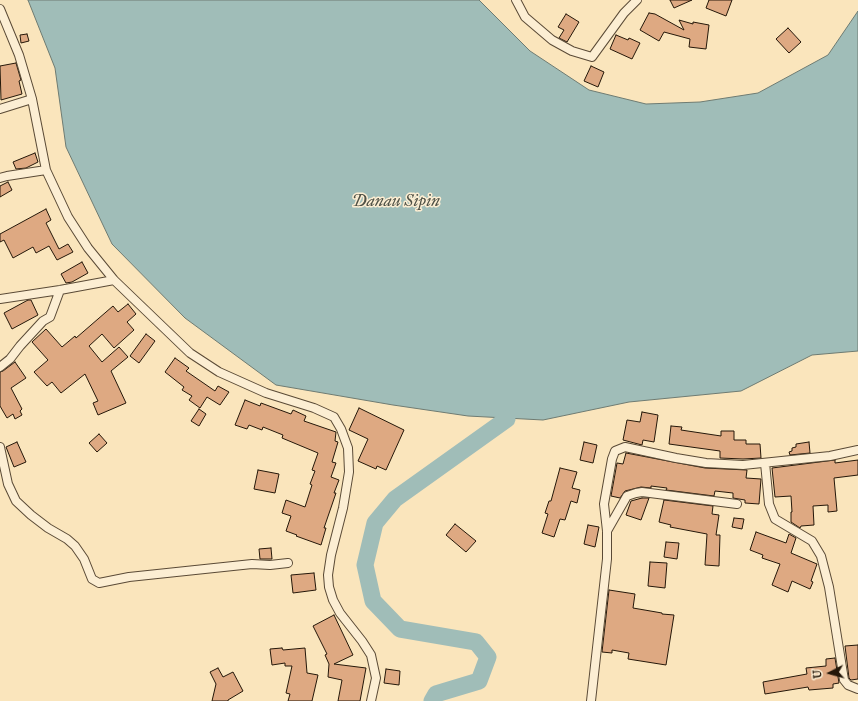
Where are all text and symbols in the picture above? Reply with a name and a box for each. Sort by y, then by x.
water label: Danau Sipin [352,192,440,212]
north arrow [810,653,850,693]
text: U [811,669,824,679]

